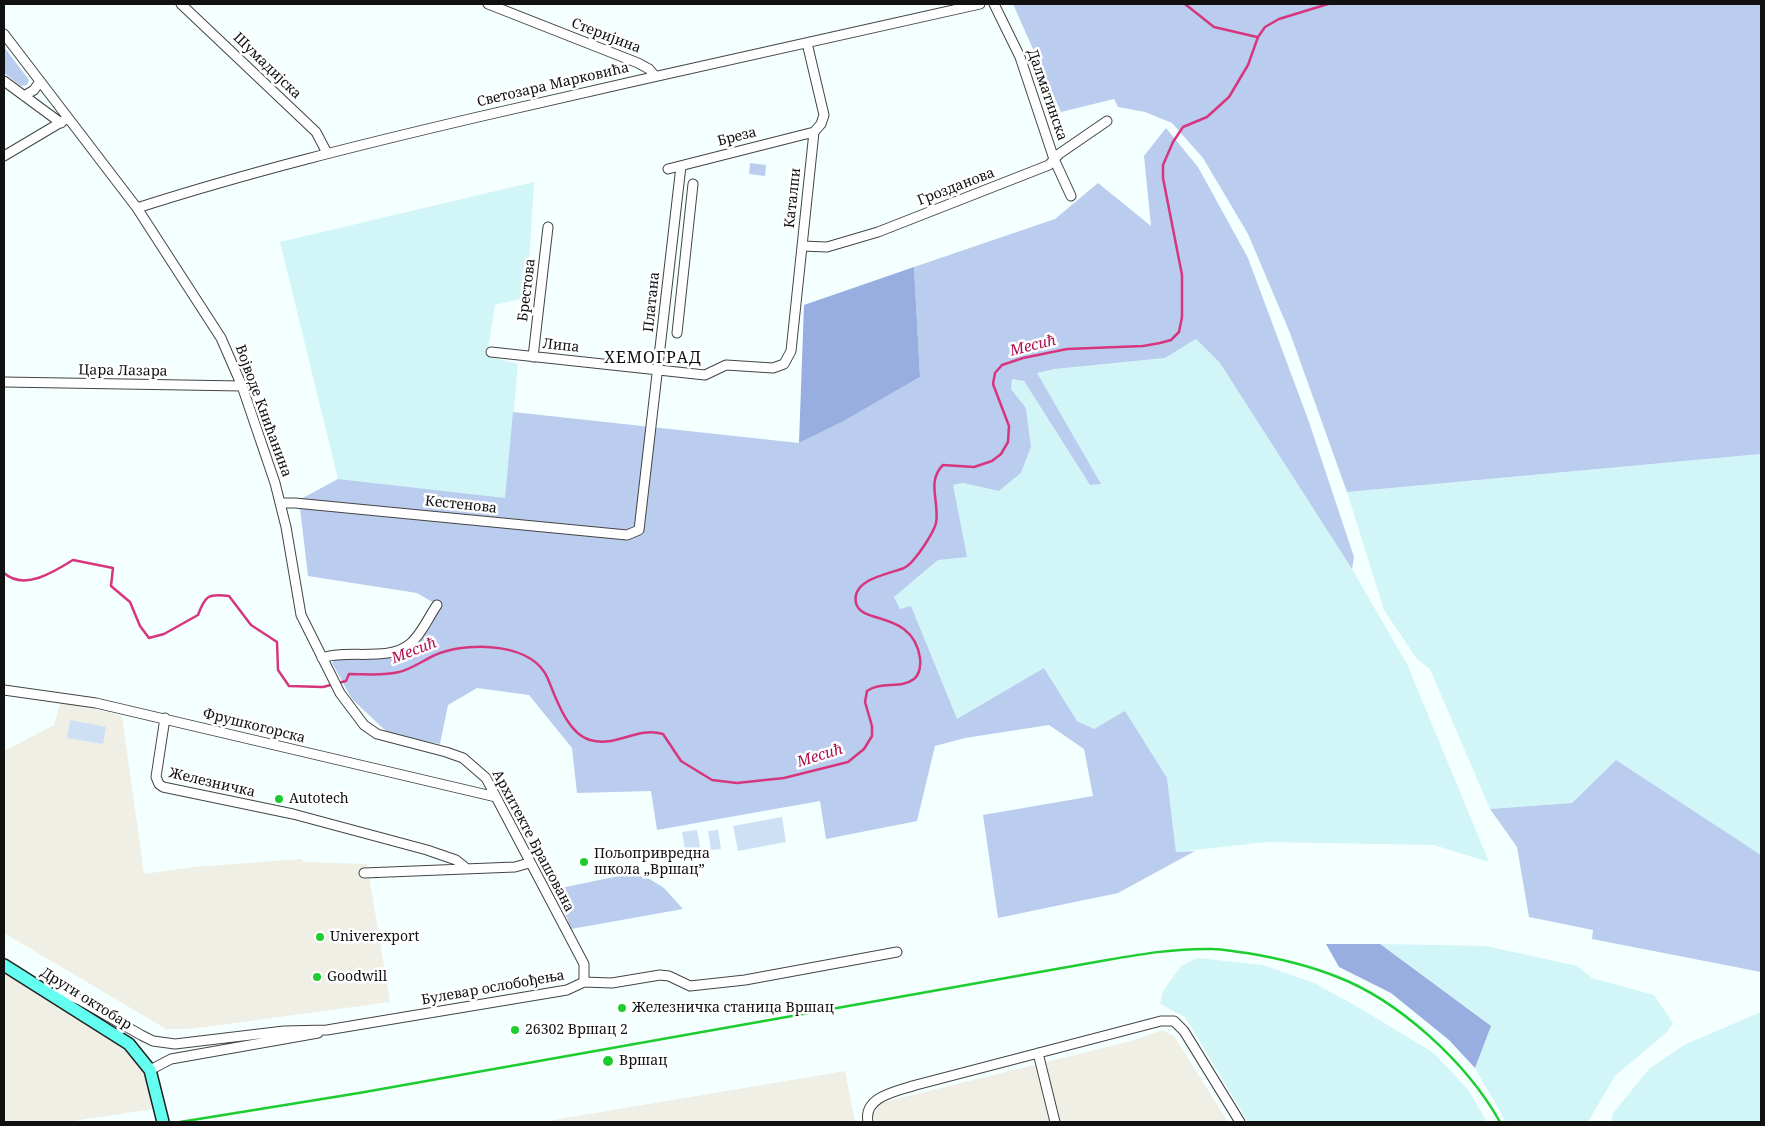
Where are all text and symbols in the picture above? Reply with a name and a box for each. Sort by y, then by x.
street label: Стеријина [569,15,643,57]
street label: Шумадијска [229,29,305,103]
street label: Далматинска [1023,47,1071,143]
street label: Светозара Марковића [475,59,631,111]
street label: Бреза [716,124,758,150]
street label: Грозданова [915,165,997,209]
street label: Каталпи [781,167,805,229]
street label: Брестова [515,258,539,322]
street label: Платана [640,271,664,333]
water label: Месић [1008,332,1058,360]
street label: Липа [542,336,580,356]
street label: Војводе Книћанина [231,343,295,479]
district label: ХЕМОГРАД [603,348,703,368]
street label: Цара Лазара [78,362,168,380]
street label: Кестенова [424,493,498,517]
water label: Месић [389,634,439,668]
street label: Фрушкогорска [201,705,307,747]
water label: Месић [795,741,845,771]
street label: Железничка [167,765,257,801]
street label: Архитекте Брашована [488,767,578,915]
place label: Autotech [289,791,349,807]
marker: Autotech [273,793,285,805]
place label: Пољопривредна школа „Вршац” [594,846,710,879]
marker: Пољопривредна школа „Вршац” [578,856,590,868]
place label: Univerexport [330,929,420,945]
marker: Univerexport [314,931,326,943]
street label: Други октобар [37,964,135,1034]
street label: Булевар ослобођења [420,967,566,1009]
place label: Goodwill [327,969,387,985]
marker: Goodwill [311,971,323,983]
place label: Железничка станица Вршац [632,1000,834,1016]
marker: Железничка станица Вршац [616,1002,628,1014]
place label: 26302 Вршац 2 [525,1022,628,1038]
marker: 26302 Вршац 2 [509,1024,521,1036]
place label: Вршац [619,1053,667,1069]
marker: Вршац [601,1054,615,1068]

